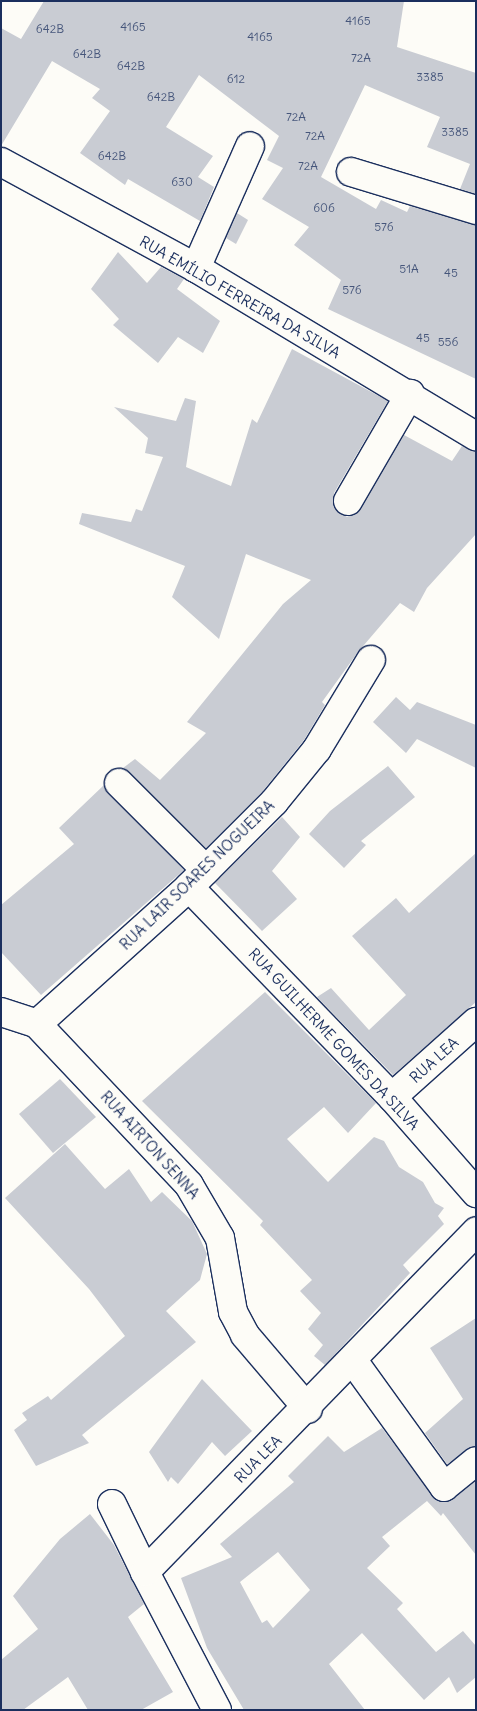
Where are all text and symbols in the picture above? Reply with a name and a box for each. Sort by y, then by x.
house number: 4165 [345,14,371,28]
house number: 4165 [120,20,146,34]
house number: 642B [36,22,64,36]
house number: 4165 [247,30,273,44]
house number: 642B [73,47,101,61]
house number: 72A [351,51,371,65]
house number: 642B [117,59,145,73]
house number: 3385 [416,70,444,84]
house number: 612 [227,72,245,86]
house number: 642B [147,90,175,104]
house number: 72A [286,110,306,124]
house number: 3385 [441,125,469,139]
house number: 72A [305,129,325,143]
house number: 642B [98,149,126,163]
house number: 72A [298,159,318,173]
house number: 630 [171,175,193,189]
house number: 606 [313,201,335,215]
house number: 576 [374,220,394,234]
street label: RUA EMÍLIO FERREIRA DA SILVA [136,232,344,362]
house number: 51A [399,262,419,276]
house number: 45 [444,266,458,280]
house number: 576 [342,283,362,297]
house number: 45 [416,331,430,345]
house number: 556 [438,335,458,349]
street label: RUA LAIR SOARES NOGUEIRA [116,796,278,954]
street label: RUA GUILHERME GOMES DA SILVA [245,944,423,1134]
street label: RUA LEA [406,1033,462,1087]
street label: RUA AIRTON SENNA [97,1087,203,1203]
street label: RUA LEA [231,1432,285,1486]

